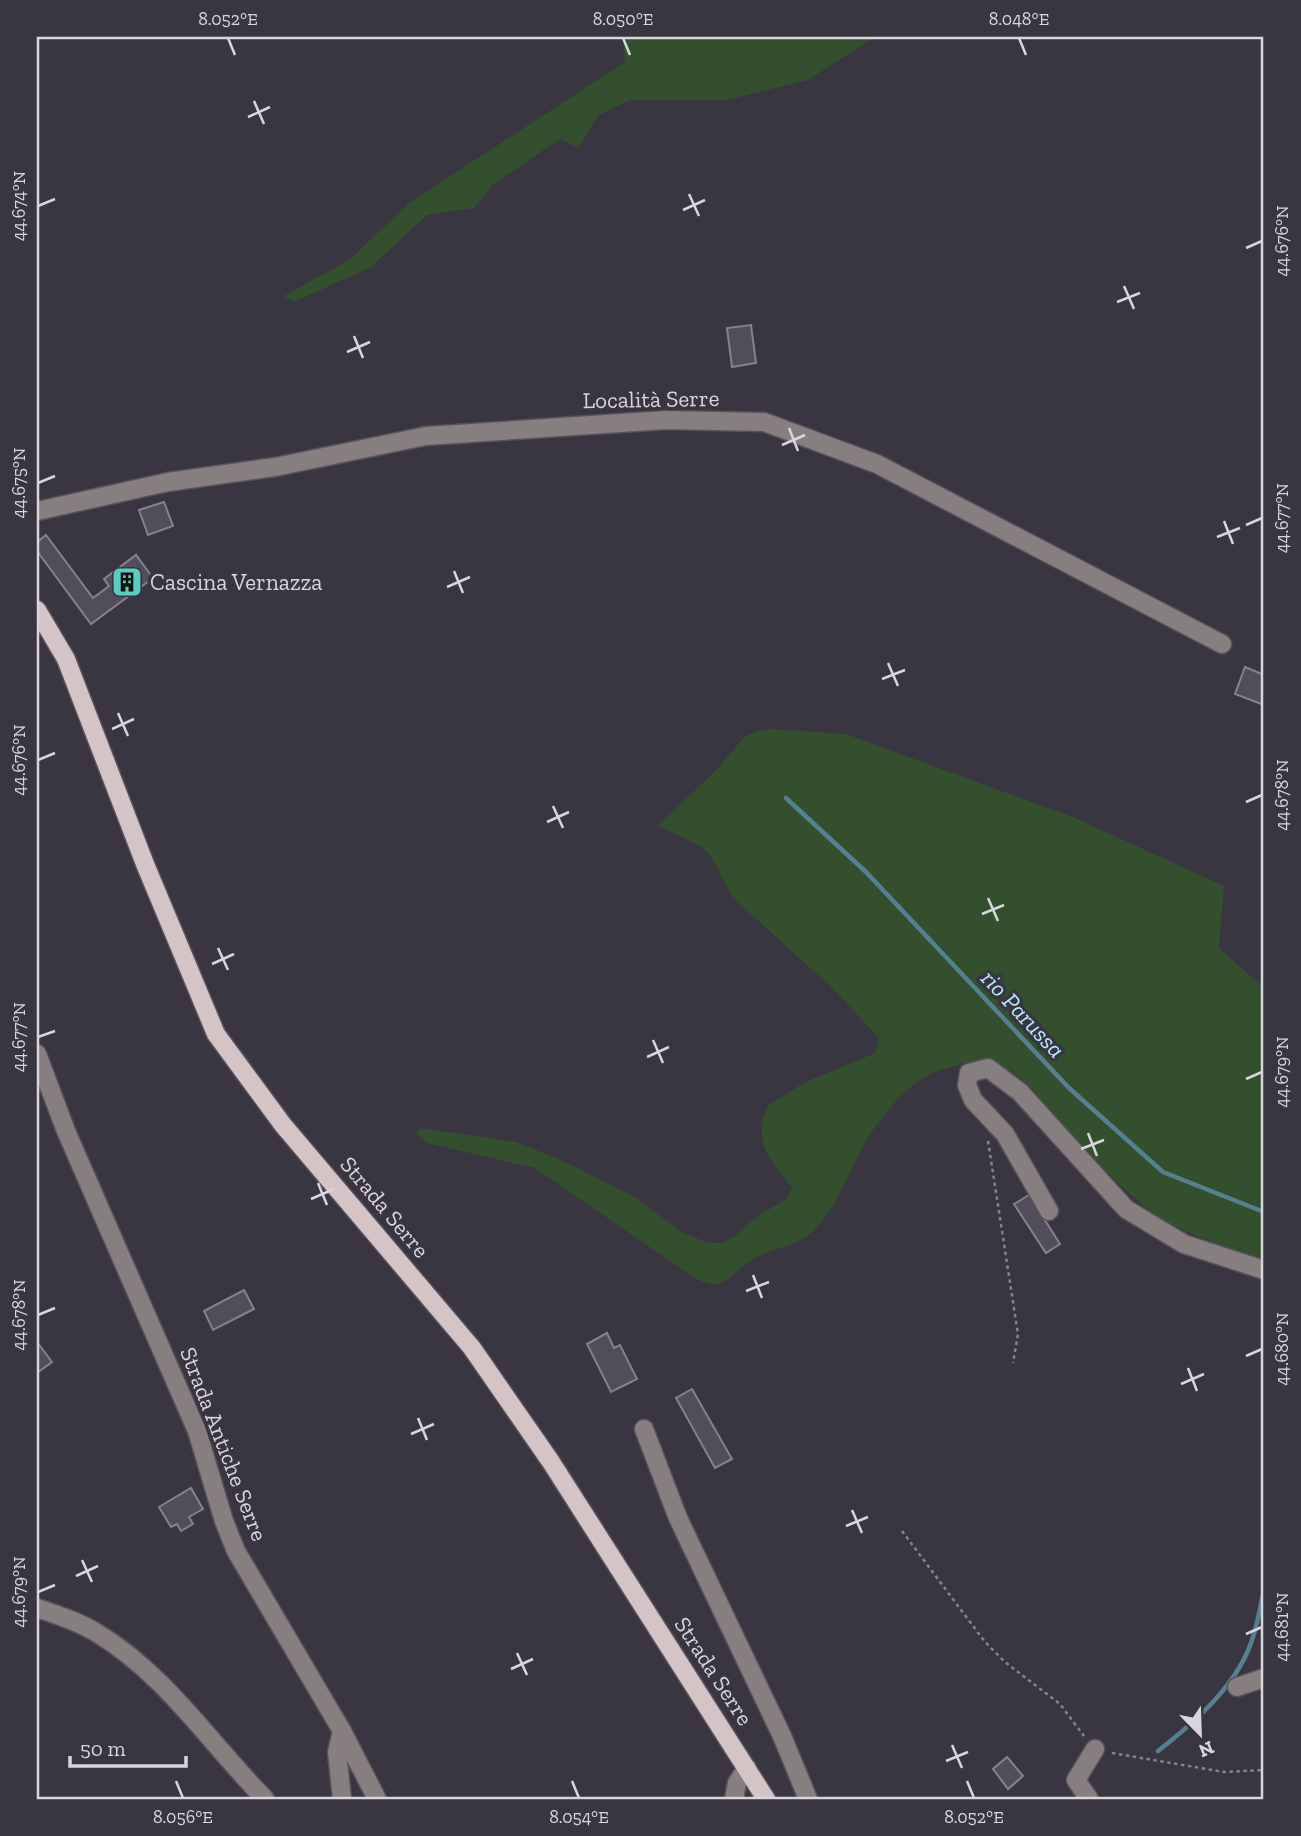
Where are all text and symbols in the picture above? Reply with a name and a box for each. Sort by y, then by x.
text: 8.052°E [198,8,258,30]
text: 8.050°E [593,8,653,30]
text: 8.048°E [989,8,1049,30]
text: 44.674°N [8,171,30,241]
text: 44.676°N [1271,206,1293,276]
street label: Località Serre [582,384,720,414]
text: 44.675°N [8,448,30,518]
text: 44.677°N [1271,483,1293,553]
building icon: Cascina Vernazza [110,565,144,599]
place label: Cascina Vernazza [150,568,322,596]
text: 44.676°N [8,725,30,795]
text: 44.678°N [1271,760,1293,831]
water label: rio Parussa [975,963,1071,1064]
text: 44.677°N [8,1002,30,1072]
text: 44.679°N [1271,1037,1293,1107]
street label: Strada Serre [335,1151,435,1263]
text: 44.678°N [8,1280,30,1351]
text: 44.680°N [1271,1313,1293,1385]
street label: Strada Antiche Serre [174,1343,274,1545]
text: 44.679°N [8,1557,30,1627]
text: 44.681°N [1271,1592,1293,1662]
street label: Strada Serre [669,1611,759,1731]
north arrow [1164,1700,1234,1770]
scale bar [70,1724,186,1768]
text: 50 m [80,1736,126,1761]
text: N [1195,1736,1218,1763]
text: 8.056°E [153,1806,213,1828]
text: 8.054°E [549,1806,609,1828]
text: 8.052°E [944,1806,1004,1828]

